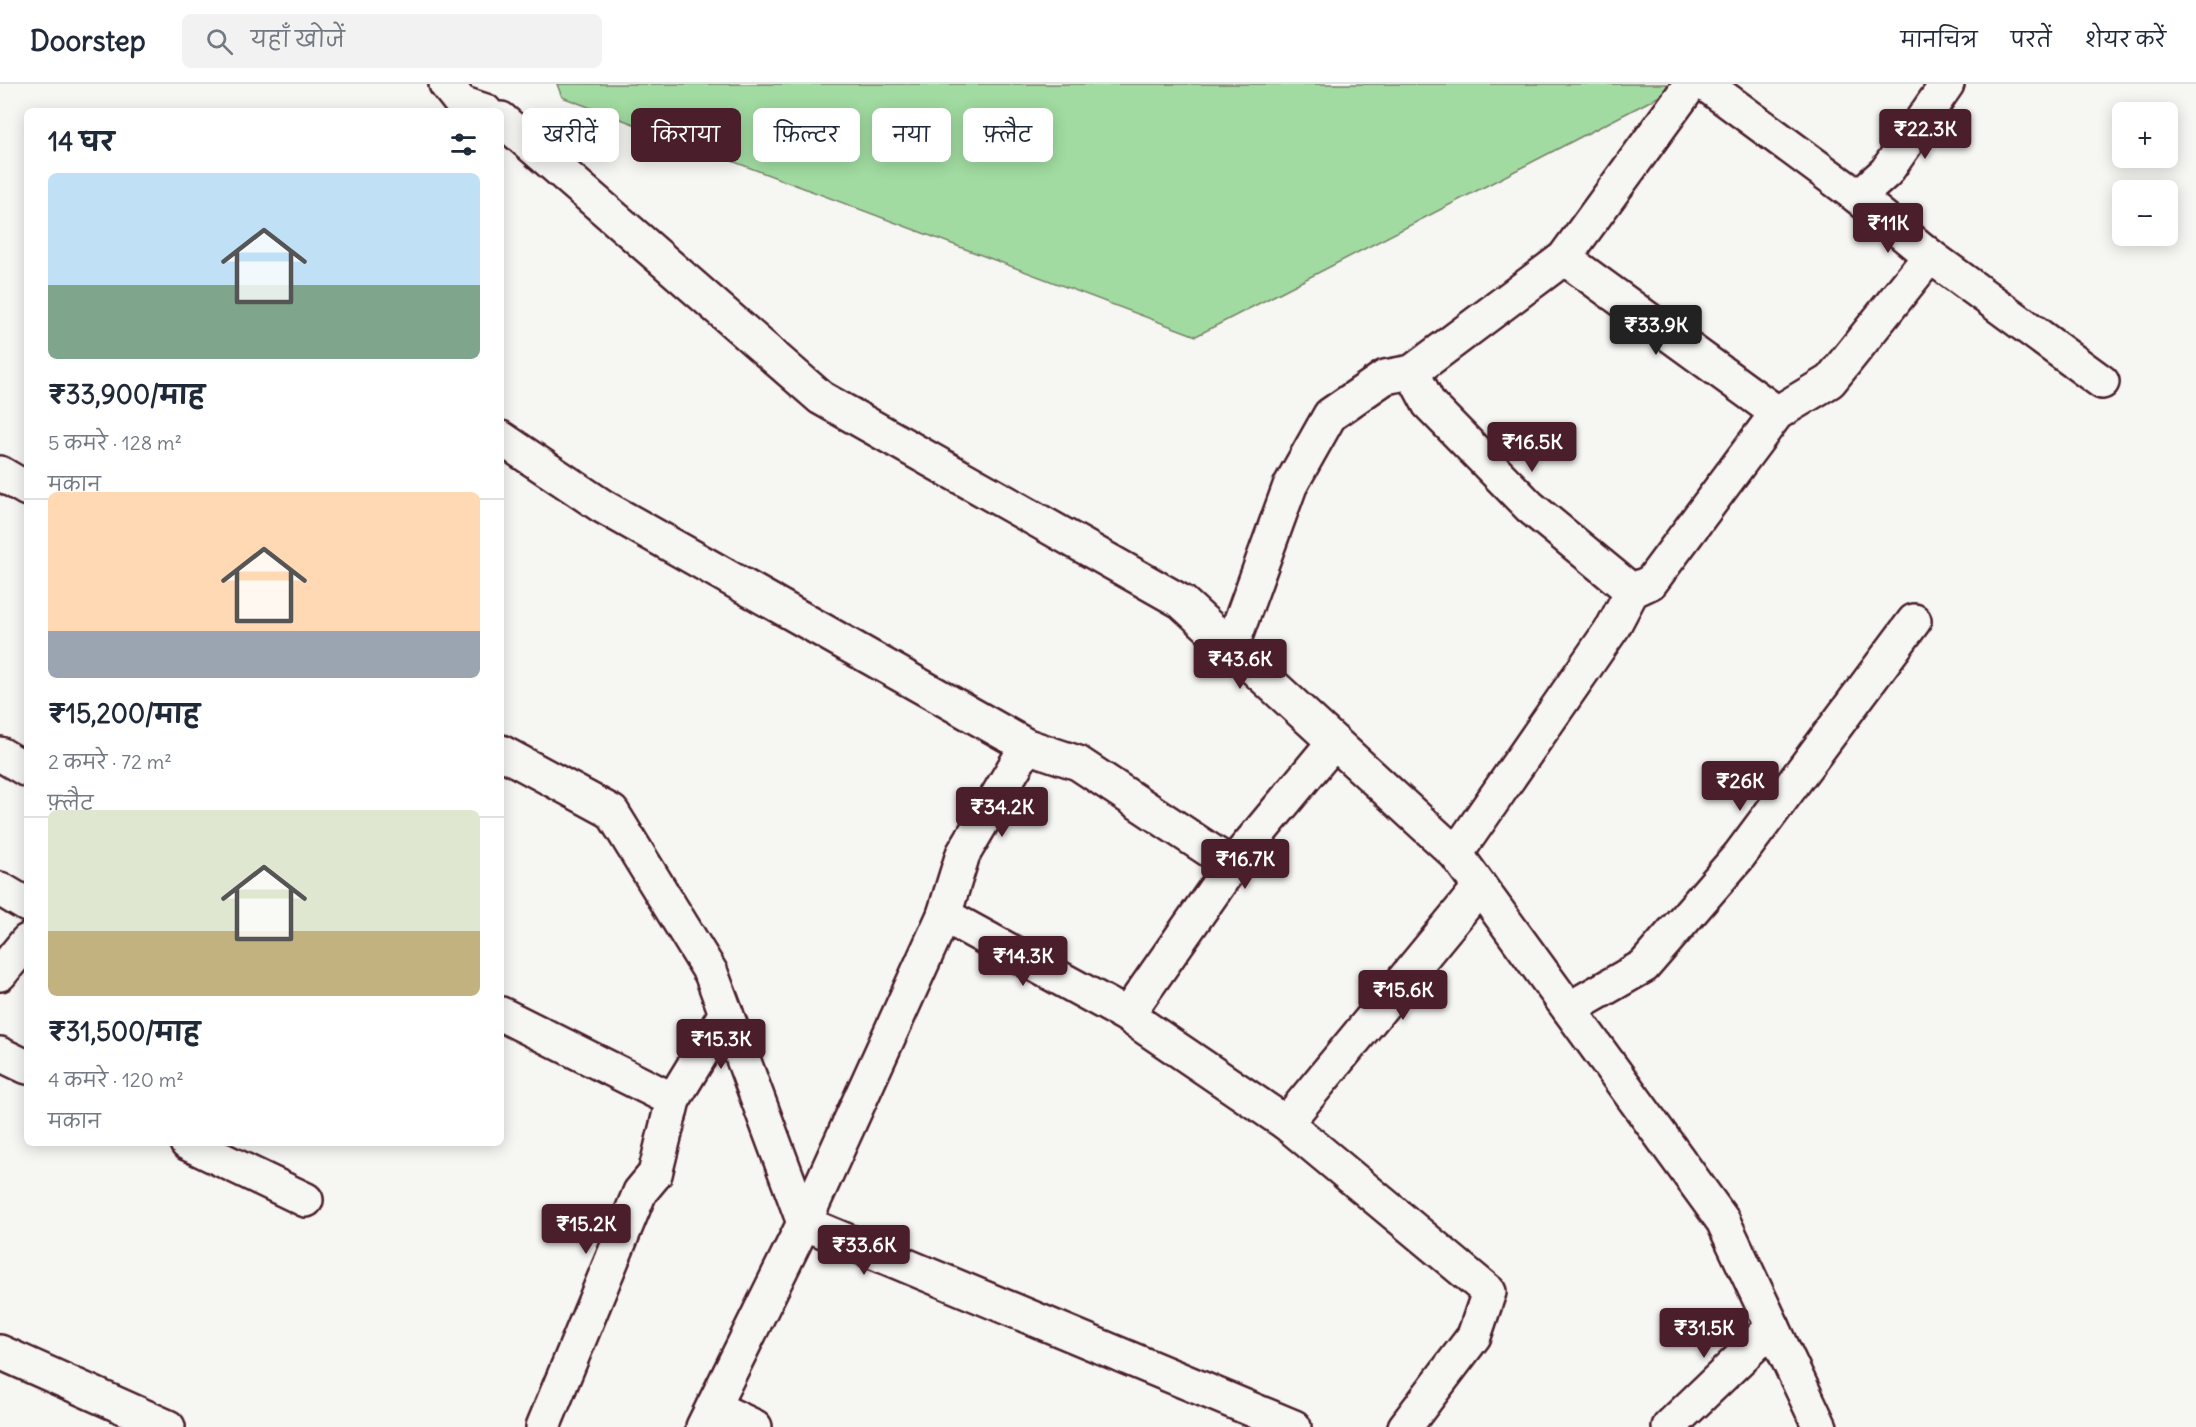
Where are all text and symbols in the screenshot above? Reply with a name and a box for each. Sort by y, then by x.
search box [182,14,602,68]
text: Doorstep [30,23,146,59]
icon: search [203,25,236,58]
text: यहाँ खोजें [251,25,345,53]
text: मानचित्र [1900,26,1977,53]
text: परतें [2010,26,2052,53]
text: शेयर करें [2085,26,2166,53]
map controls [2112,102,2178,246]
button: + [2112,102,2178,168]
chip: खरीदें [522,108,619,162]
chip: किराया [631,108,741,162]
chip: फ़िल्टर [753,108,860,162]
chip: नया [872,108,951,162]
chip: फ़्लैट [963,108,1053,162]
pin: ₹22.3K [1876,109,1974,160]
text: ₹22.3K [1893,116,1957,141]
text: 14 घर [48,125,114,158]
icon: filters [447,128,480,161]
button: − [2112,180,2178,246]
pin: ₹11K [1852,203,1924,254]
text: ₹11K [1867,210,1909,235]
icon: home [210,212,318,320]
pin: ₹33.9K [1607,305,1705,356]
text: ₹33.9K [1624,312,1688,337]
text: ₹33,900/माह [48,378,205,411]
pin: ₹16.5K [1483,422,1581,473]
text: ₹16.5K [1501,429,1563,454]
text: 5 कमरे · 128 m² [48,430,182,455]
text: मकान [48,471,101,496]
icon: home [210,531,318,639]
pin: ₹43.6K [1191,639,1289,690]
text: ₹43.6K [1208,646,1272,671]
text: ₹15,200/माह [48,697,200,730]
text: 2 कमरे · 72 m² [48,749,172,774]
pin: ₹26K [1704,761,1776,812]
text: ₹26K [1716,768,1764,793]
pin: ₹34.2K [953,787,1051,838]
text: फ़्लैट [48,790,94,815]
text: ₹34.2K [970,794,1034,819]
pin: ₹16.7K [1196,839,1294,890]
text: ₹16.7K [1215,846,1275,871]
icon: home [210,849,318,957]
pin: ₹14.3K [974,936,1072,987]
text: ₹14.3K [992,943,1054,968]
pin: ₹15.6K [1354,970,1452,1021]
text: ₹15.6K [1372,977,1434,1002]
text: ₹31,500/माह [48,1015,200,1048]
pin: ₹15.3K [672,1019,770,1070]
text: ₹15.3K [690,1026,752,1051]
text: 4 कमरे · 120 m² [48,1067,184,1092]
text: मकान [48,1108,101,1133]
pin: ₹15.2K [537,1204,635,1255]
text: ₹15.2K [556,1211,616,1236]
pin: ₹33.6K [815,1225,913,1276]
text: ₹33.6K [832,1232,896,1257]
pin: ₹31.5K [1655,1308,1753,1359]
text: ₹31.5K [1674,1315,1734,1340]

